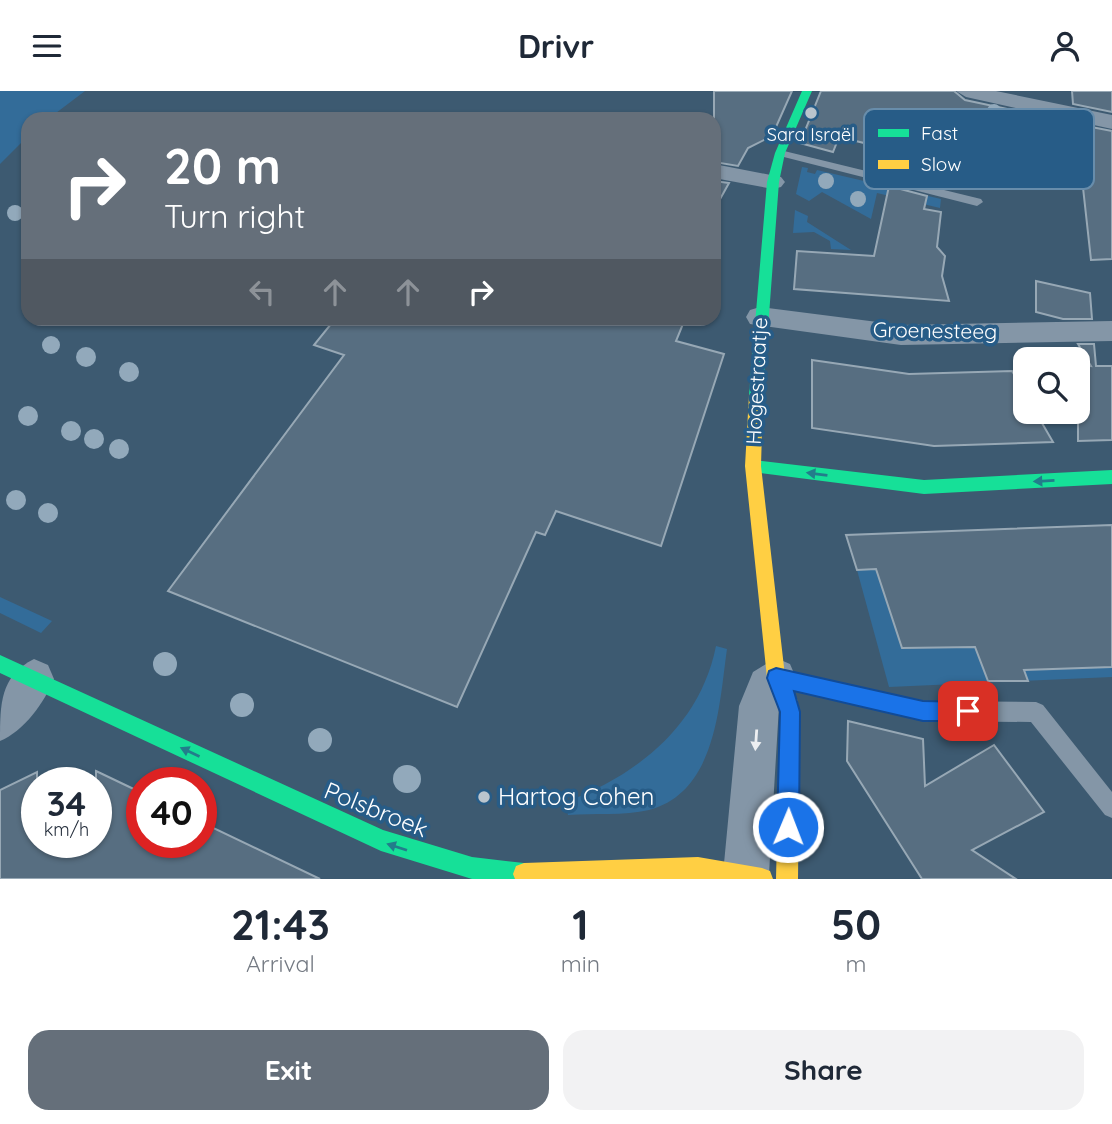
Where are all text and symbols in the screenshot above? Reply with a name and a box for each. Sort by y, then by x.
text: Drivr [518,26,594,66]
icon: menu [28,27,66,65]
icon: person [1046,27,1084,65]
marker: Sara Israël [803,105,819,121]
legend [864,109,1094,189]
text: Fast [921,121,958,145]
place label: Sara Israël [767,123,855,146]
text: 20 m [164,135,281,196]
icon: right [49,140,140,231]
text: Slow [921,152,962,176]
text: Turn right [164,196,305,236]
icon: left [243,273,281,311]
icon: ahead [316,273,354,311]
icon: ahead [389,273,427,311]
icon: right [462,273,500,311]
street label: Groenesteeg [873,316,997,344]
street label: Hogestraatje [740,317,772,445]
map controls [1013,347,1090,424]
button: search [1013,347,1090,424]
one-way arrow [806,468,828,479]
one-way arrow [1033,475,1055,486]
pin [938,681,998,741]
icon: arrive [949,692,987,730]
one-way arrow [750,729,761,751]
one-way arrow [180,746,201,757]
speed limit sign: 40 [126,767,217,858]
street label: Polsbroek [320,775,433,843]
text: 34 [47,781,86,825]
place label: Hartog Cohen [498,781,654,811]
marker: Hartog Cohen [476,789,492,805]
position arrow [751,790,825,864]
text: km/h [44,818,89,841]
one-way arrow [387,841,408,852]
text: 21:43 [231,898,330,951]
text: 1 [572,898,589,951]
text: 50 [831,898,881,951]
text: Arrival [246,949,315,978]
text: min [561,949,600,978]
text: m [846,949,867,978]
button: Exit [28,1030,549,1110]
button: Share [563,1030,1084,1110]

